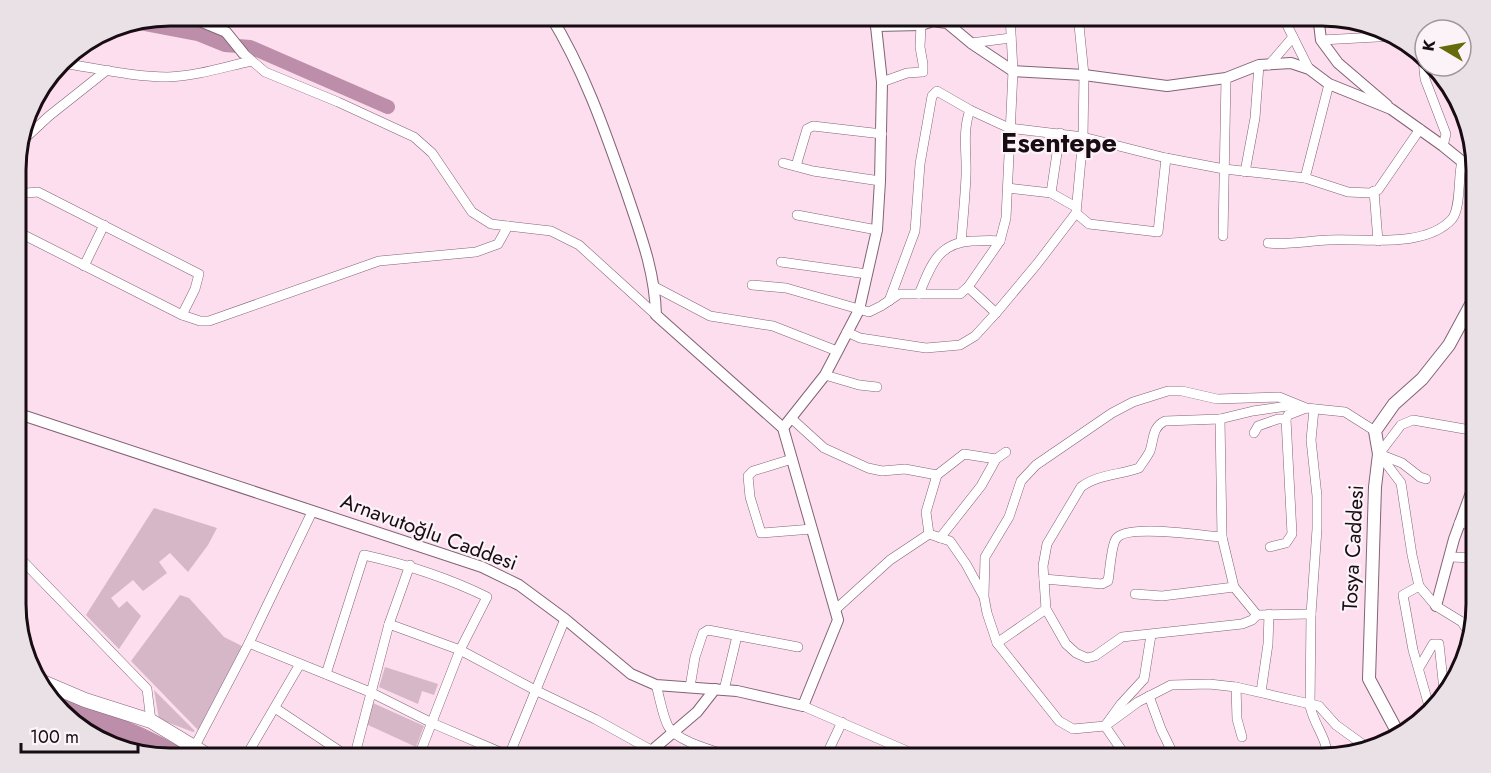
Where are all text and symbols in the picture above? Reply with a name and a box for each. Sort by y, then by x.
north arrow [1413,18,1473,78]
text: K [1416,37,1441,53]
district label: Esentepe [1001,123,1117,162]
street label: Tosya Caddesi [1335,484,1371,612]
street label: Arnavutoğlu Caddesi [336,486,522,578]
scale bar [21,716,138,754]
text: 100 m [30,724,79,750]

